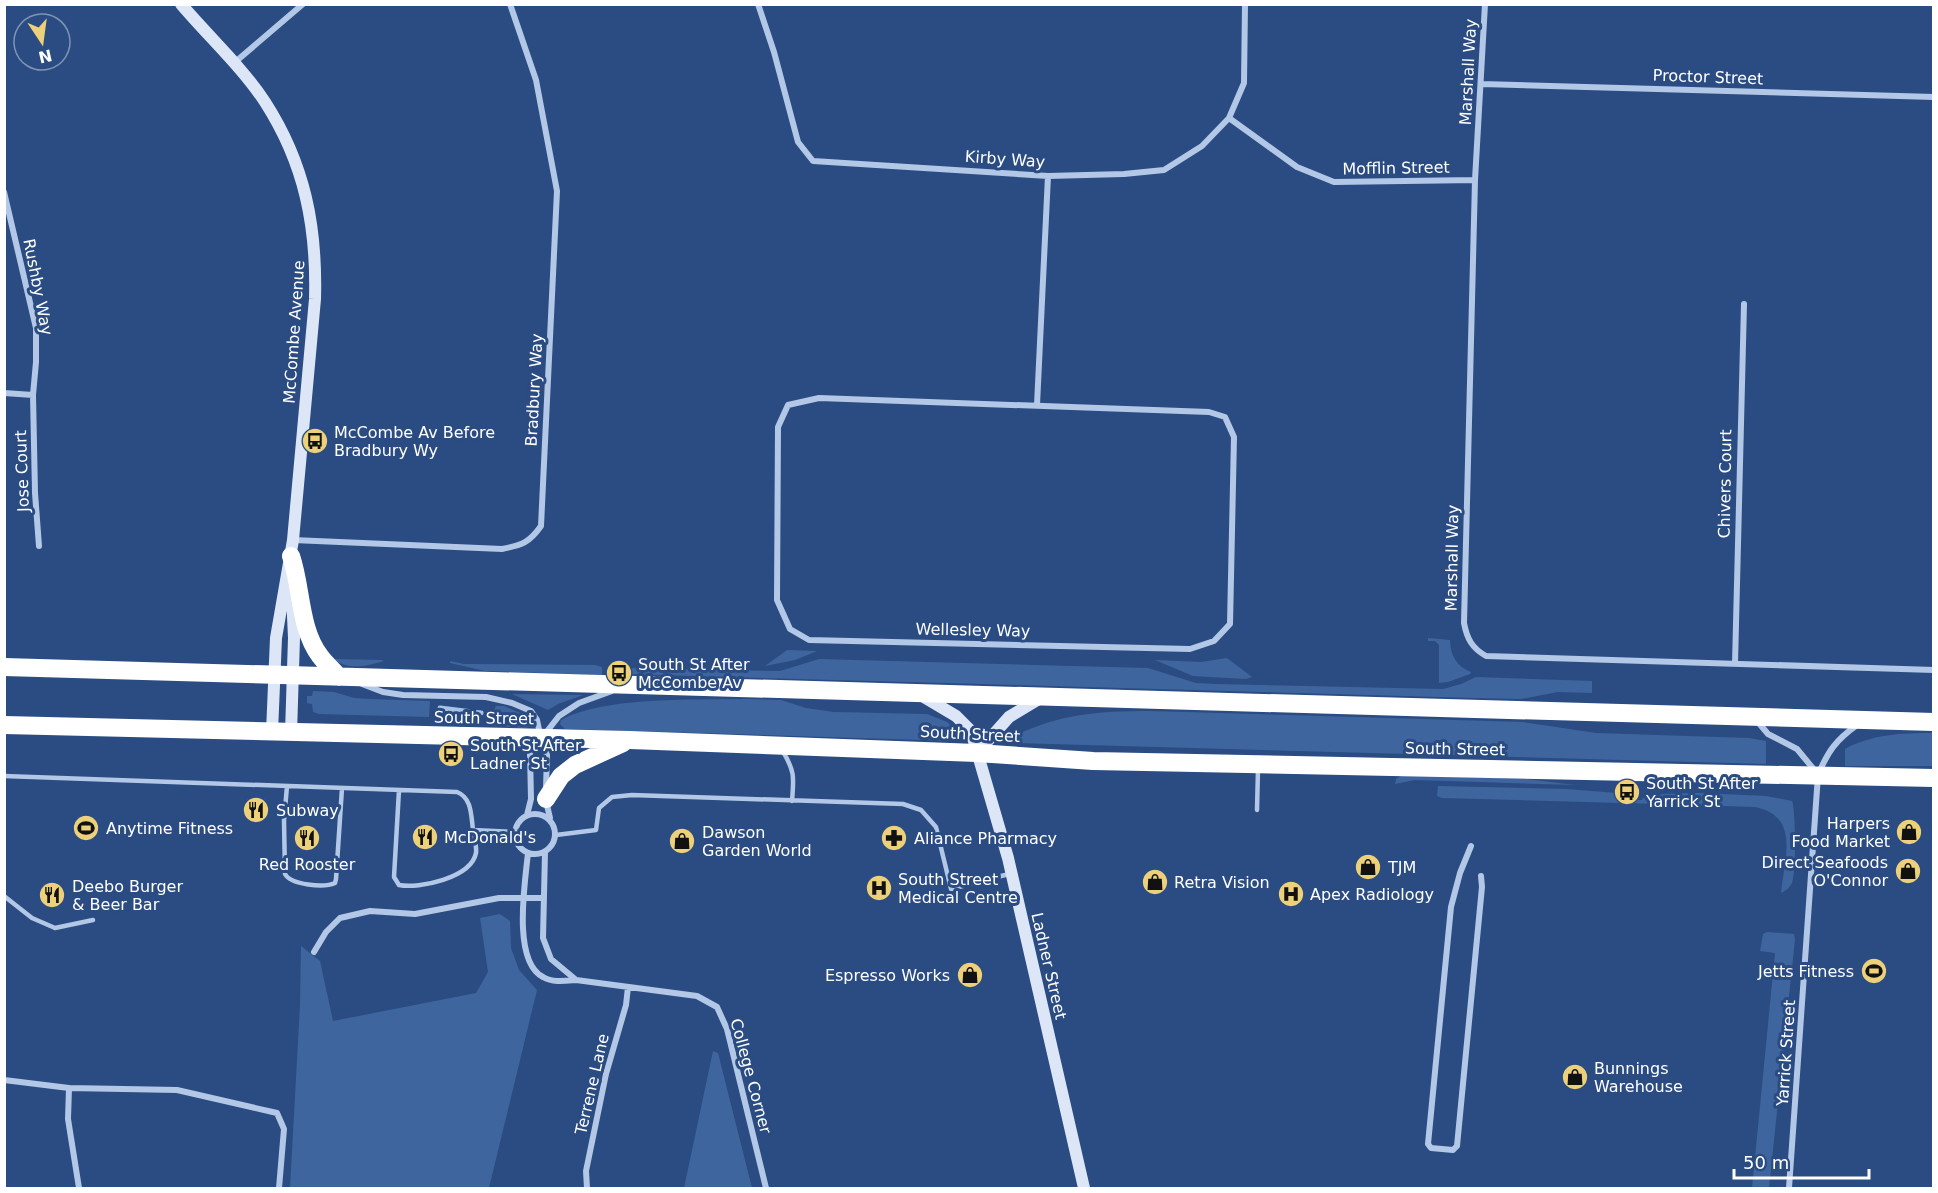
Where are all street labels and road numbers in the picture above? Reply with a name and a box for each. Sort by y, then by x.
street label: Marshall Way [1456,18,1480,126]
street label: Proctor Street [1652,66,1764,88]
street label: Kirby Way [964,147,1046,171]
street label: Mofflin Street [1342,158,1450,178]
street label: Rushby Way [19,237,57,337]
street label: McCombe Avenue [280,260,308,404]
street label: Bradbury Way [522,333,546,447]
street label: Chivers Court [1715,429,1735,539]
street label: Jose Court [11,430,33,513]
street label: Marshall Way [1442,505,1462,611]
street label: Wellesley Way [915,620,1031,640]
street label: South Street [434,708,534,728]
street label: South Street [919,722,1021,746]
street label: South Street [1405,739,1505,759]
street label: Ladner Street [1027,911,1071,1021]
street label: Yarrick Street [1773,999,1799,1108]
street label: College Corner [726,1016,776,1136]
street label: Terrene Lane [571,1032,613,1137]

